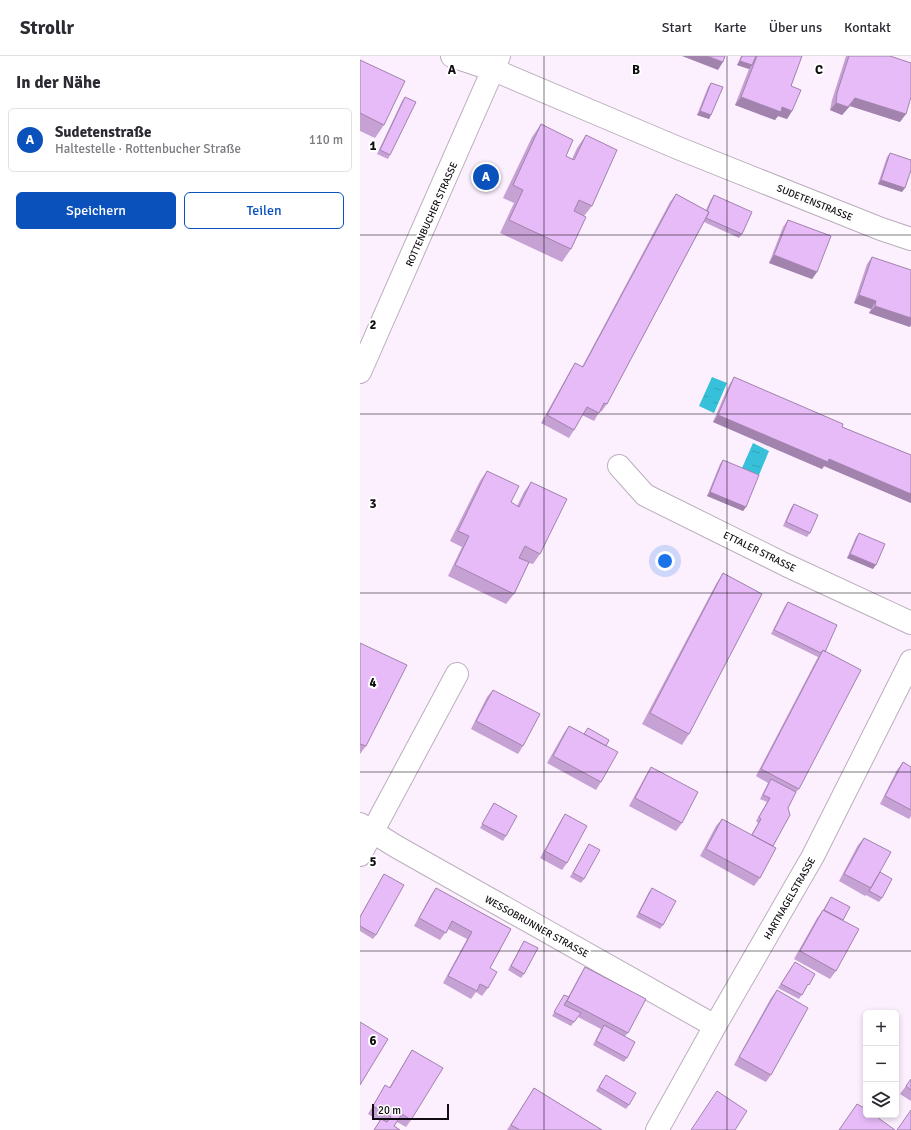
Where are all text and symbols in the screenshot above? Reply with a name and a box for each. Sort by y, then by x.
text: Strollr [20,16,74,40]
text: Start [662,19,692,36]
text: Karte [714,19,747,36]
text: Über uns [769,19,822,36]
text: Kontakt [844,19,891,36]
text: A [448,62,457,78]
text: B [632,62,640,78]
text: C [815,62,823,78]
text: In der Nähe [16,72,101,93]
text: Sudetenstraße [55,123,151,141]
text: A [26,132,34,148]
text: 110 m [309,132,343,148]
text: 1 [369,138,377,154]
text: Haltestelle · Rottenbucher Straße [55,141,241,157]
street label: ROTTENBUCHER STRASSE [403,160,461,269]
pin: A [473,162,499,192]
street label: SUDETENSTRASSE [775,182,855,224]
button: Speichern [16,192,176,229]
button: Teilen [184,192,344,229]
text: 2 [369,317,377,333]
text: 3 [369,496,377,512]
street label: ETTALER STRASSE [721,529,798,575]
your location [655,551,675,571]
text: 4 [369,675,377,691]
text: 5 [369,854,377,870]
street label: HARTNAGELSTRASSE [761,855,818,942]
street label: WESSOBRUNNER STRASSE [482,893,591,961]
map controls [863,1010,899,1118]
button: + [863,1010,899,1046]
text: 6 [369,1033,377,1049]
button: − [863,1046,899,1082]
button: layers [863,1082,899,1118]
scale bar [372,1102,449,1121]
text: 20 m [378,1104,401,1117]

